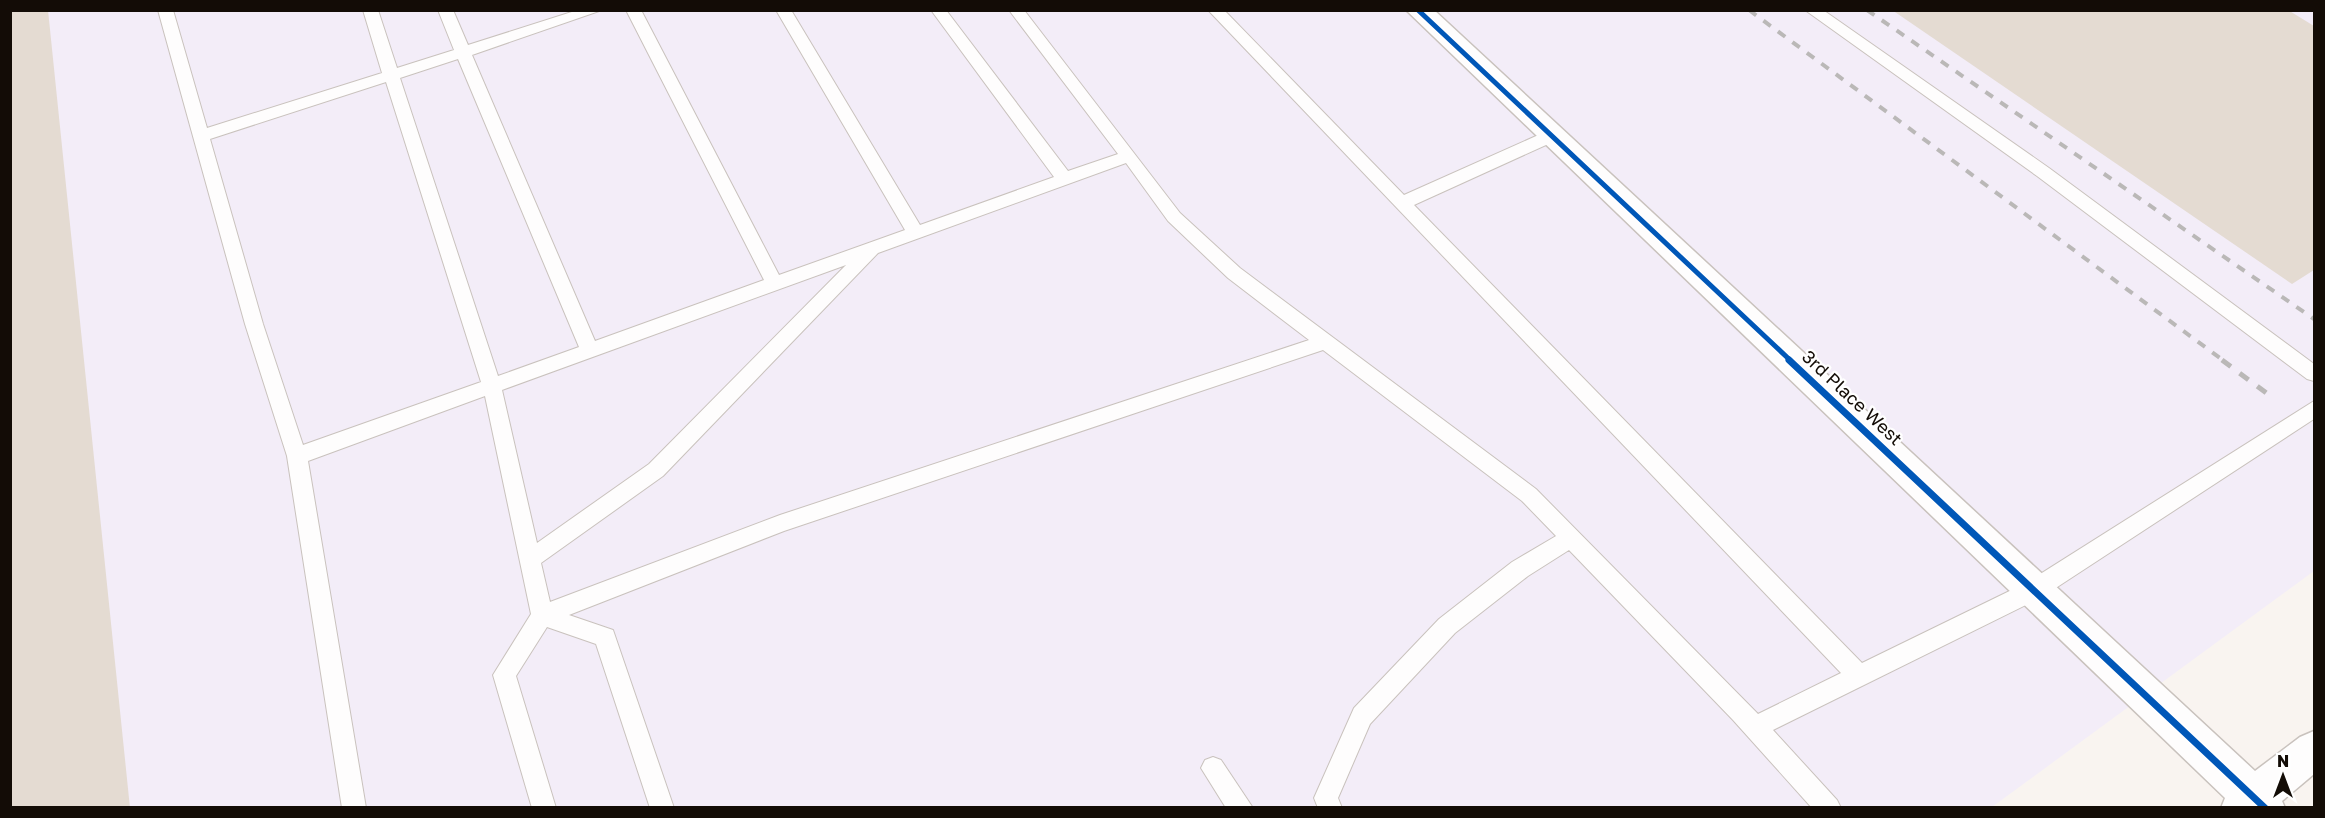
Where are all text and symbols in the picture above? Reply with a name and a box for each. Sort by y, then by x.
street label: 3rd Place West [1798,345,1907,449]
north arrow [2253,746,2313,806]
text: N [2277,751,2289,771]

